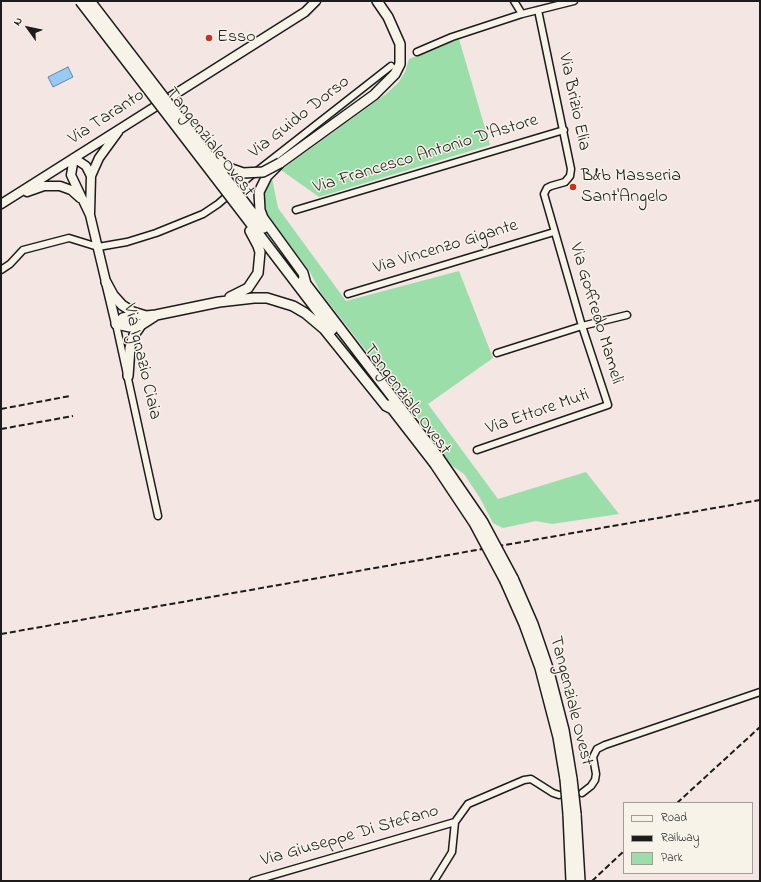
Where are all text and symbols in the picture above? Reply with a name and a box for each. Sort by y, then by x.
north arrow [8,8,48,48]
text: N [9,14,27,29]
place label: Esso [217,27,256,49]
marker: Esso [204,33,214,43]
street label: Via Brizio Elia [552,51,594,153]
street label: Via Guido Dorso [245,72,355,164]
street label: Tangenziale Ovest [160,84,258,202]
street label: Via Taranto [65,85,149,151]
street label: Via Francesco Antonio D'Astore [311,110,541,200]
place label: B&b Masseria Sant'Angelo [581,166,681,208]
marker: B&b Masseria Sant'Angelo [568,182,578,192]
street label: Via Vincenzo Gigante [371,216,521,280]
street label: Via Goffredo Mameli [563,241,627,387]
street label: Via Ignazio Ciaia [117,302,165,422]
street label: Tangenziale Ovest [357,341,455,459]
street label: Via Ettore Muti [484,385,592,441]
street label: Tangenziale Ovest [543,634,597,768]
street label: Via Giuseppe Di Stefano [259,801,441,873]
legend [623,802,753,874]
text: Road [661,809,687,827]
text: Railway [661,829,699,847]
text: Park [661,849,683,867]

